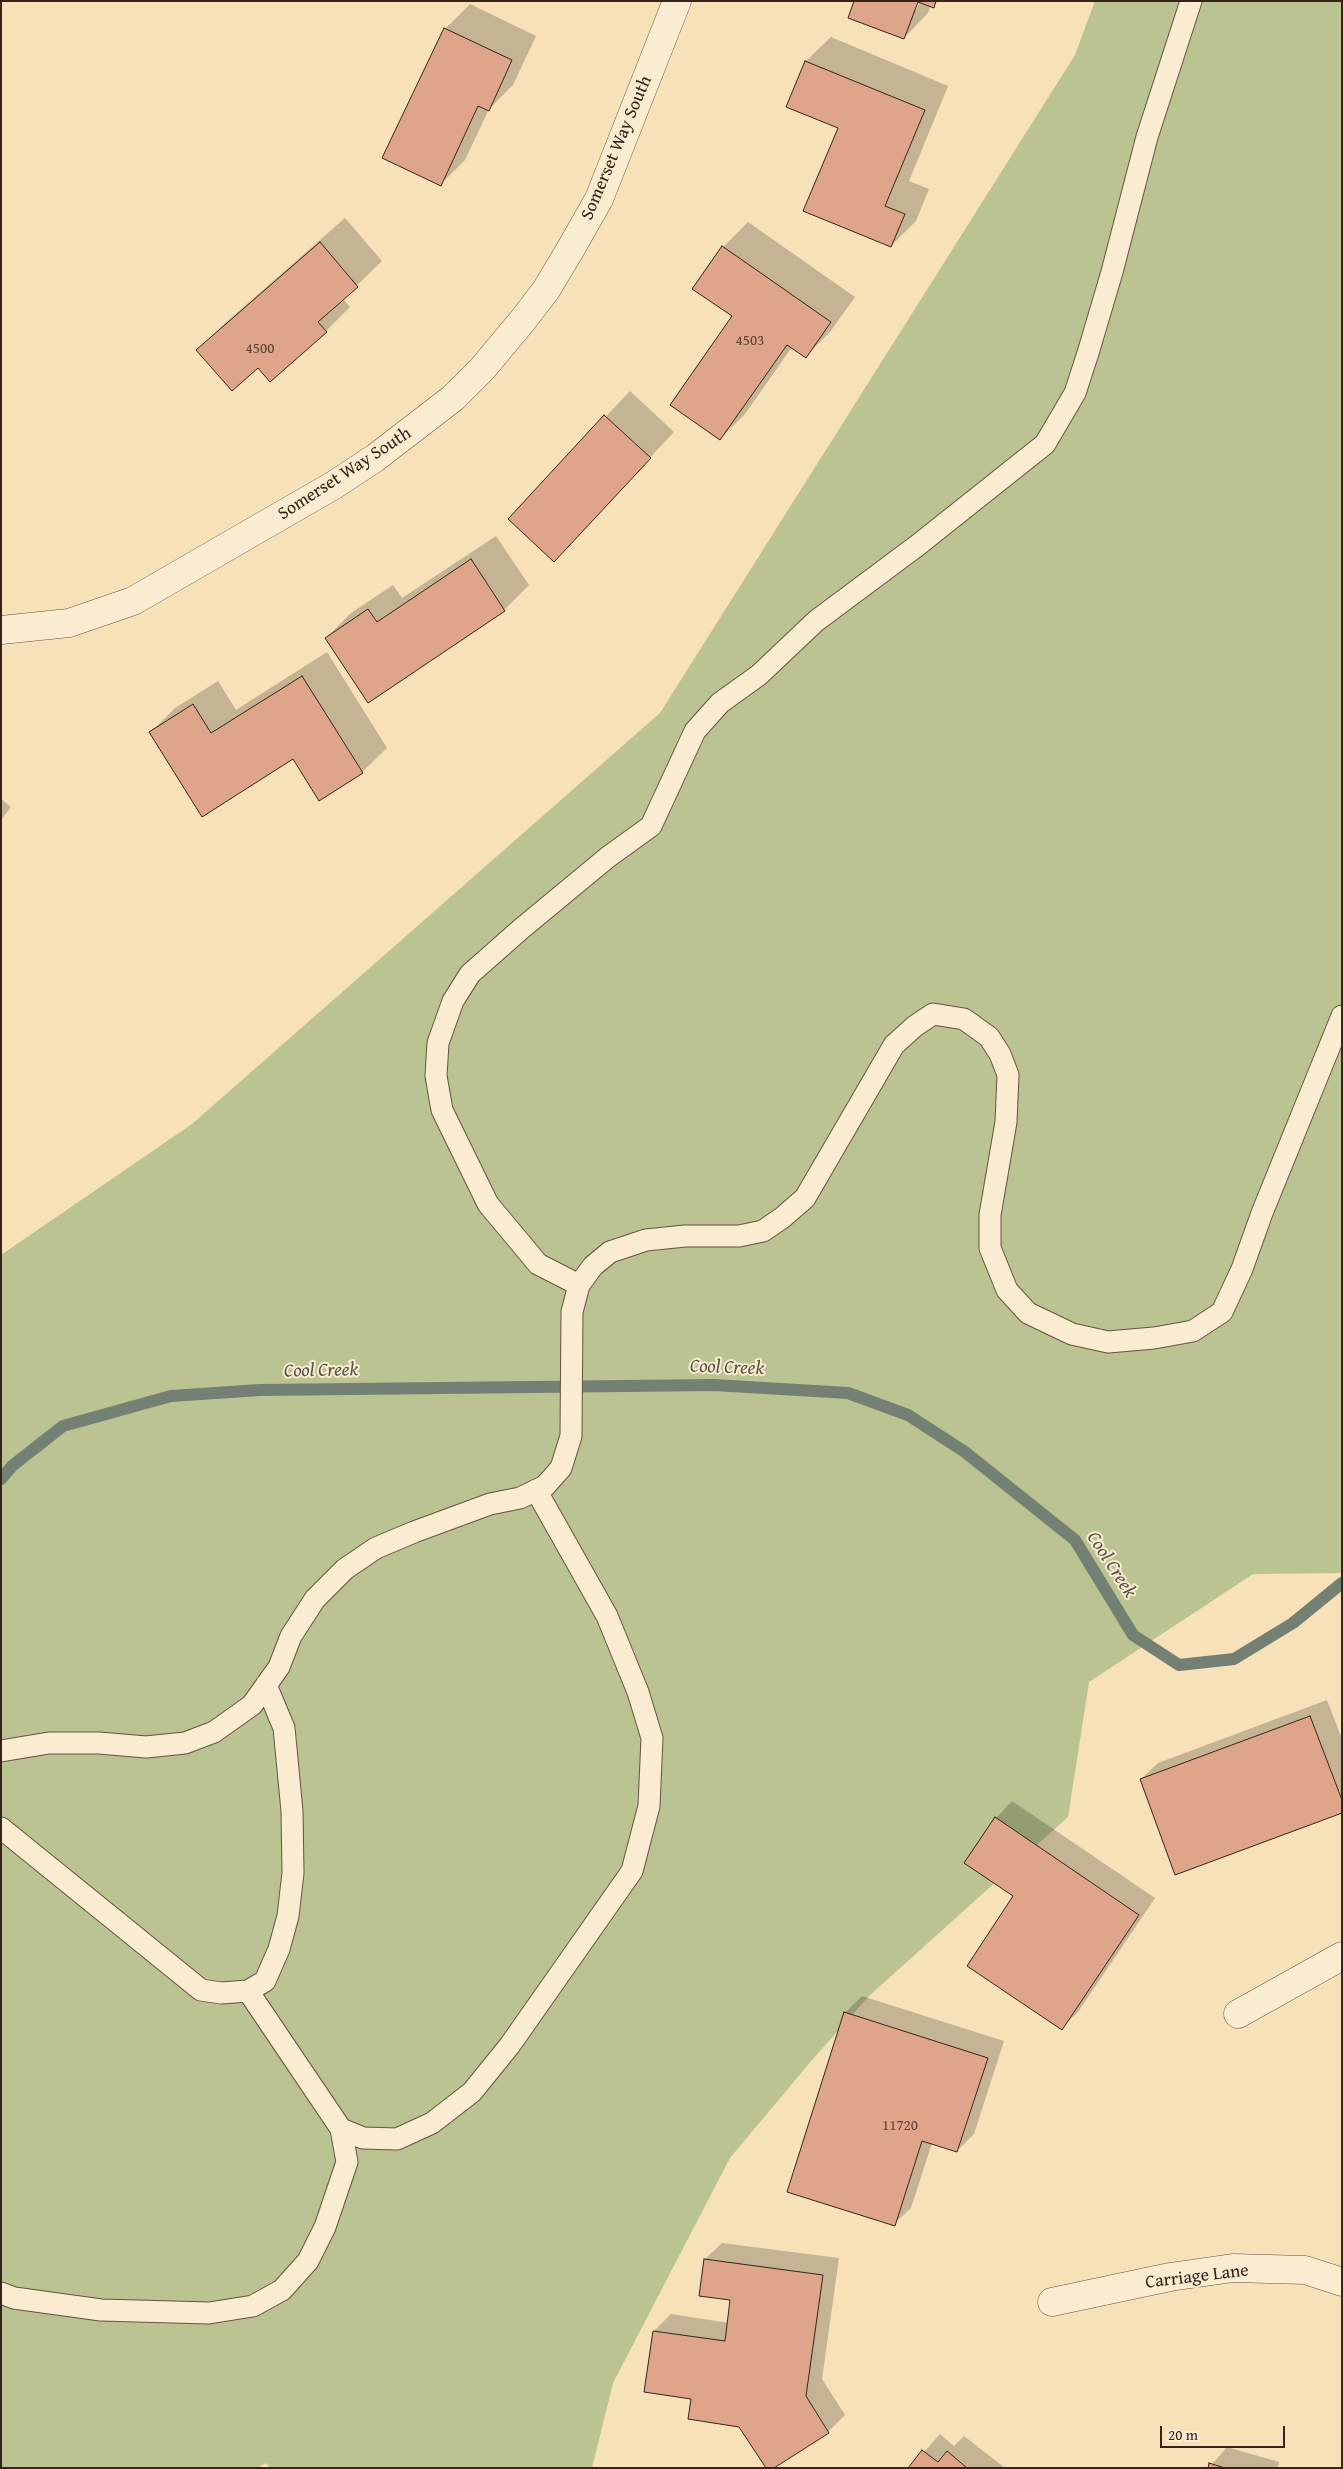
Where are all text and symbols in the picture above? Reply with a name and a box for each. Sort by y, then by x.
street label: Somerset Way South [577,73,657,223]
house number: 4503 [736,332,764,350]
house number: 4500 [246,340,274,358]
street label: Somerset Way South [274,423,416,525]
water label: Cool Creek [690,1355,764,1381]
water label: Cool Creek [284,1359,358,1383]
water label: Cool Creek [1081,1528,1141,1602]
house number: 11720 [882,2117,918,2135]
street label: Carriage Lane [1144,2260,1250,2294]
scale bar [1163,2416,1288,2448]
text: 20 m [1168,2424,1198,2445]

